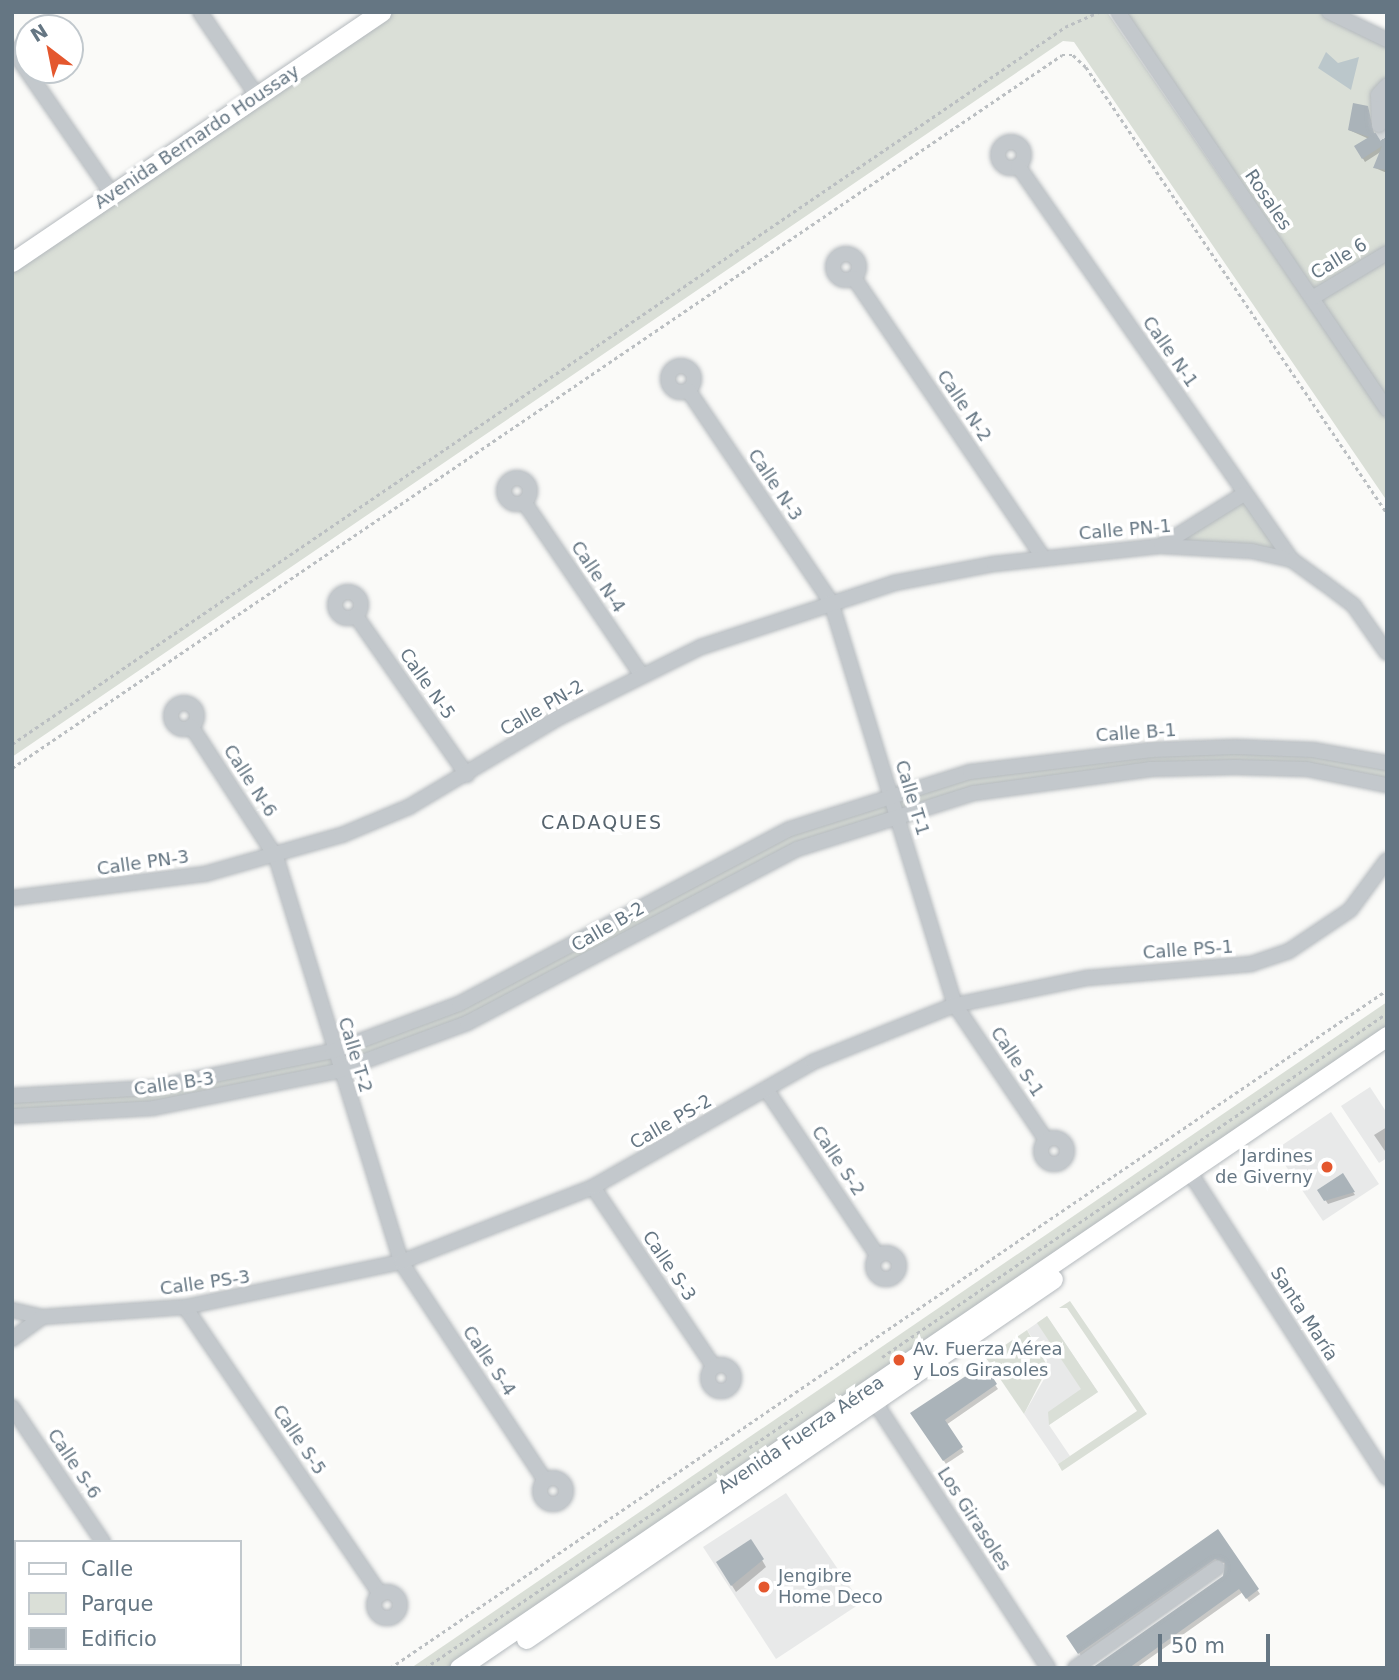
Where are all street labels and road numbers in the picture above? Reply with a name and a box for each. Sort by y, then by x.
street label: Avenida Bernardo Houssay [91,60,303,214]
street label: Rosales [1240,166,1296,234]
street label: Calle 6 [1307,234,1371,284]
street label: Calle N-1 [1138,312,1202,392]
street label: Calle N-2 [932,366,996,446]
street label: Calle N-3 [743,445,807,525]
street label: Calle PN-1 [1078,515,1172,545]
street label: Calle N-4 [566,537,630,617]
street label: Calle N-5 [395,644,459,724]
street label: Calle PN-2 [496,675,588,741]
street label: Calle B-1 [1095,719,1177,747]
street label: Calle N-6 [219,741,281,821]
street label: Calle T-1 [890,758,934,838]
street label: Calle PN-3 [96,846,190,880]
street label: Calle B-2 [568,897,648,957]
street label: Calle PS-1 [1142,936,1234,964]
street label: Calle T-2 [333,1015,377,1095]
street label: Calle S-1 [986,1023,1048,1101]
street label: Calle B-3 [133,1068,215,1100]
street label: Calle PS-2 [626,1090,716,1154]
street label: Calle S-2 [807,1122,869,1200]
street label: Calle S-3 [638,1227,700,1305]
street label: Santa María [1266,1263,1342,1365]
street label: Calle PS-3 [159,1266,251,1300]
street label: Calle S-4 [458,1322,520,1400]
street label: Avenida Fuerza Aérea [714,1371,888,1499]
street label: Calle S-5 [268,1401,330,1479]
street label: Calle S-6 [43,1425,105,1503]
street label: Los Girasoles [933,1463,1015,1575]

